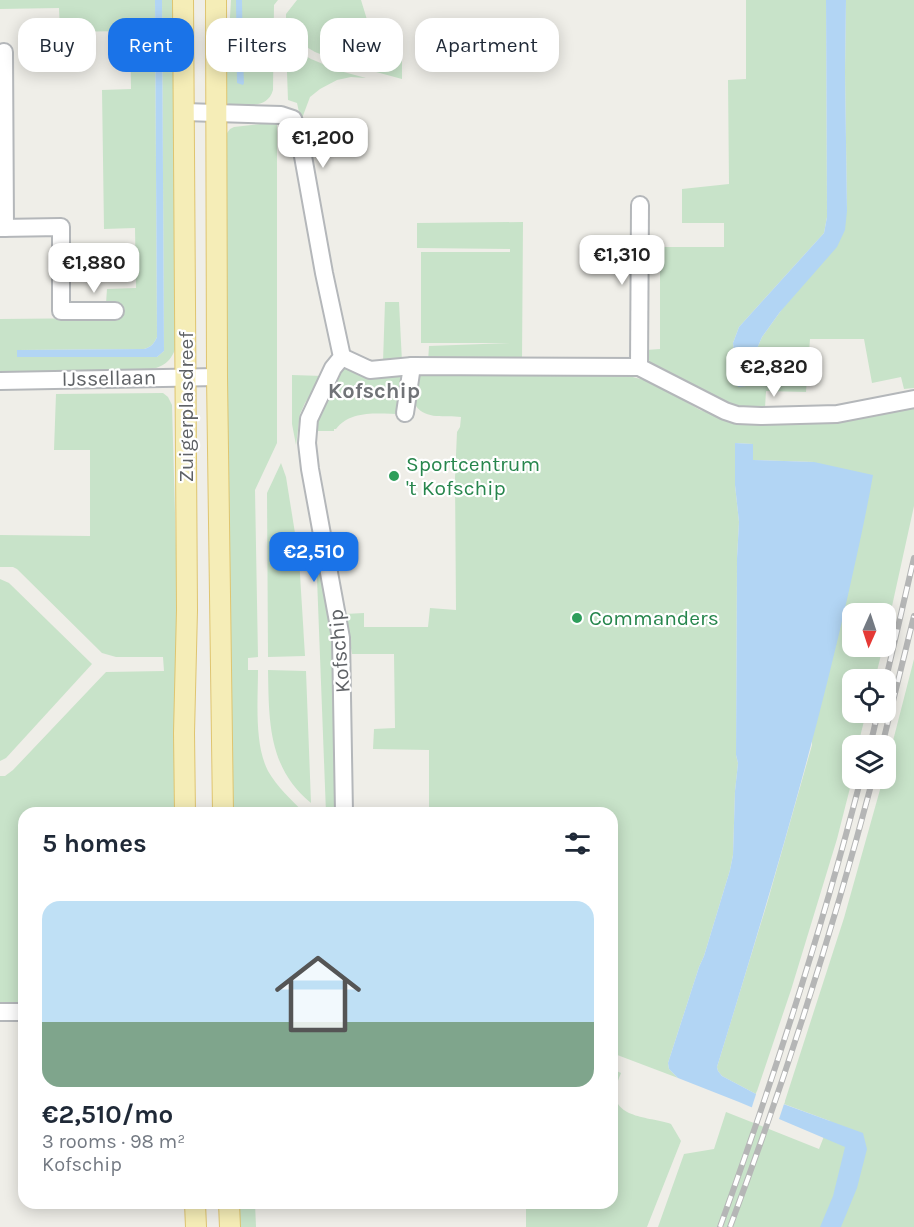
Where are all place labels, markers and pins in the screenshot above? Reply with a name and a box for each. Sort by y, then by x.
pin: €1,200 [274,118,372,169]
pin: €1,310 [573,235,671,286]
pin: €1,880 [45,243,143,294]
pin: €2,820 [725,347,823,398]
place label: Sportcentrum 't Kofschip [406,452,540,500]
marker: Sportcentrum 't Kofschip [387,469,401,483]
pin: €2,510 [265,532,363,583]
place label: Commanders [589,606,719,630]
marker: Commanders [570,611,584,625]

